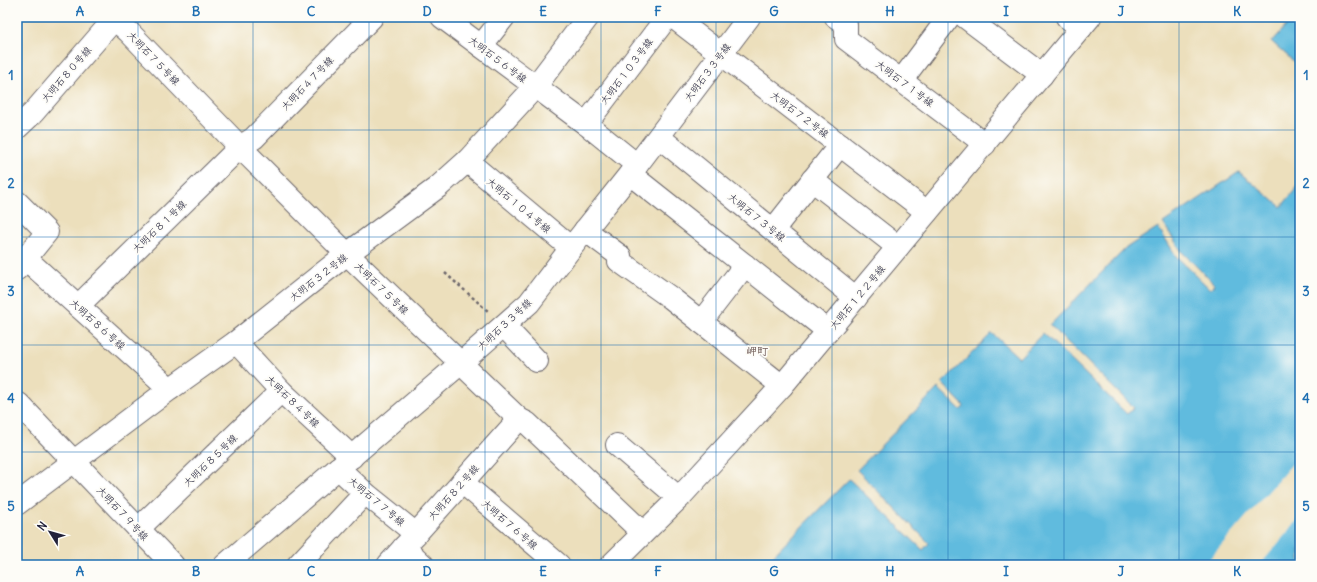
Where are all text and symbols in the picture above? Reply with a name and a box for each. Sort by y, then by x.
text: A [76,3,85,20]
text: B [192,3,201,20]
text: C [307,3,316,20]
text: D [422,3,432,20]
text: E [539,3,547,20]
text: F [654,3,662,20]
text: G [769,3,779,20]
text: H [885,3,895,20]
text: I [1003,3,1009,20]
text: J [1118,3,1125,20]
text: K [1233,3,1242,20]
street label: 大明石７５号線 [125,29,183,88]
street label: 大明石５６号線 [466,33,530,86]
street label: 大明石１０３号線 [597,35,656,107]
street label: 大明石３３号線 [681,40,734,104]
street label: 大明石８０号線 [39,44,94,105]
street label: 大明石４７号線 [278,54,336,113]
street label: 大明石７１号線 [873,57,937,110]
text: 1 [8,67,14,84]
text: 1 [1303,67,1309,84]
street label: 大明石７２号線 [768,88,832,141]
text: 2 [7,175,15,192]
street label: 大明石１０４号線 [484,175,553,236]
text: 2 [1302,175,1310,192]
street label: 大明石７３号線 [725,190,788,244]
street label: 大明石８１号線 [130,197,189,255]
street label: 大明石３２号線 [287,251,350,304]
street label: 大明石７５号線 [352,259,411,317]
street label: 大明石１２２号線 [827,263,888,332]
text: 3 [7,283,15,300]
text: 3 [1302,283,1310,300]
street label: 大明石８６号線 [67,296,128,353]
street label: 大明石３３号線 [474,296,534,353]
district label: 岬町 [746,344,769,358]
street label: 大明石８４号線 [263,372,322,430]
text: 4 [7,390,15,407]
text: 4 [1302,390,1310,407]
street label: 大明石８５号線 [181,431,240,489]
street label: 大明石８２号線 [425,462,482,523]
street label: 大明石７７号線 [346,474,408,529]
street label: 大明石７９号線 [94,483,151,543]
street label: 大明石７６号線 [479,497,540,552]
text: 5 [7,498,15,515]
text: 5 [1302,498,1310,515]
north arrow [30,512,70,552]
text: N [34,519,50,533]
text: A [76,563,85,580]
text: B [192,563,201,580]
text: C [307,563,316,580]
text: D [422,563,432,580]
text: E [539,563,547,580]
text: F [654,563,662,580]
text: G [769,563,779,580]
text: H [885,563,895,580]
text: I [1003,563,1009,580]
text: J [1118,563,1125,580]
text: K [1233,563,1242,580]

